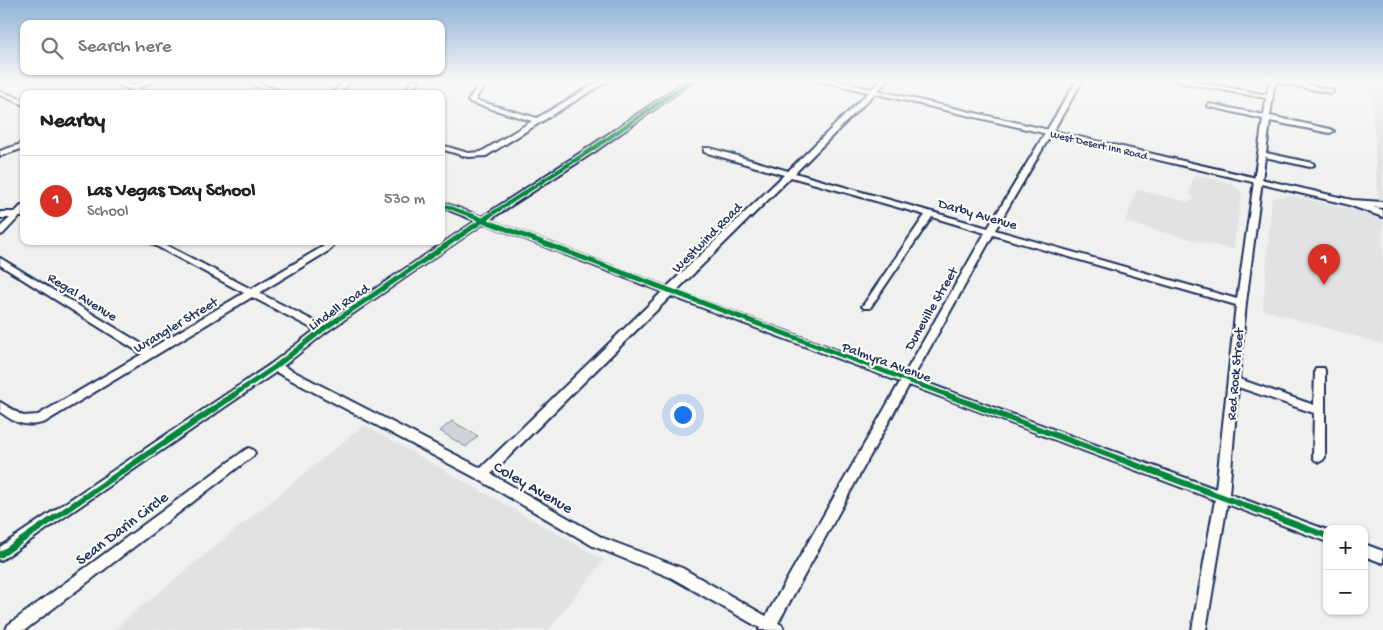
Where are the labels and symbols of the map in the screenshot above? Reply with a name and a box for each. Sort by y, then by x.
street label: West Desert Inn Road [1049,129,1150,163]
street label: Darby Avenue [935,196,1020,235]
street label: Westwind Road [669,199,748,278]
pin: 1 [1308,244,1340,285]
street label: Duneville Street [901,264,963,355]
street label: Regal Avenue [44,270,120,327]
street label: Lindell Road [306,280,375,335]
street label: Wrangler Street [131,294,223,358]
street label: Red Rock Street [1224,326,1249,421]
street label: Palmyra Avenue [838,339,934,388]
your location [670,402,696,428]
street label: Coley Avenue [489,459,576,520]
street label: Sean Darin Circle [73,488,174,571]

